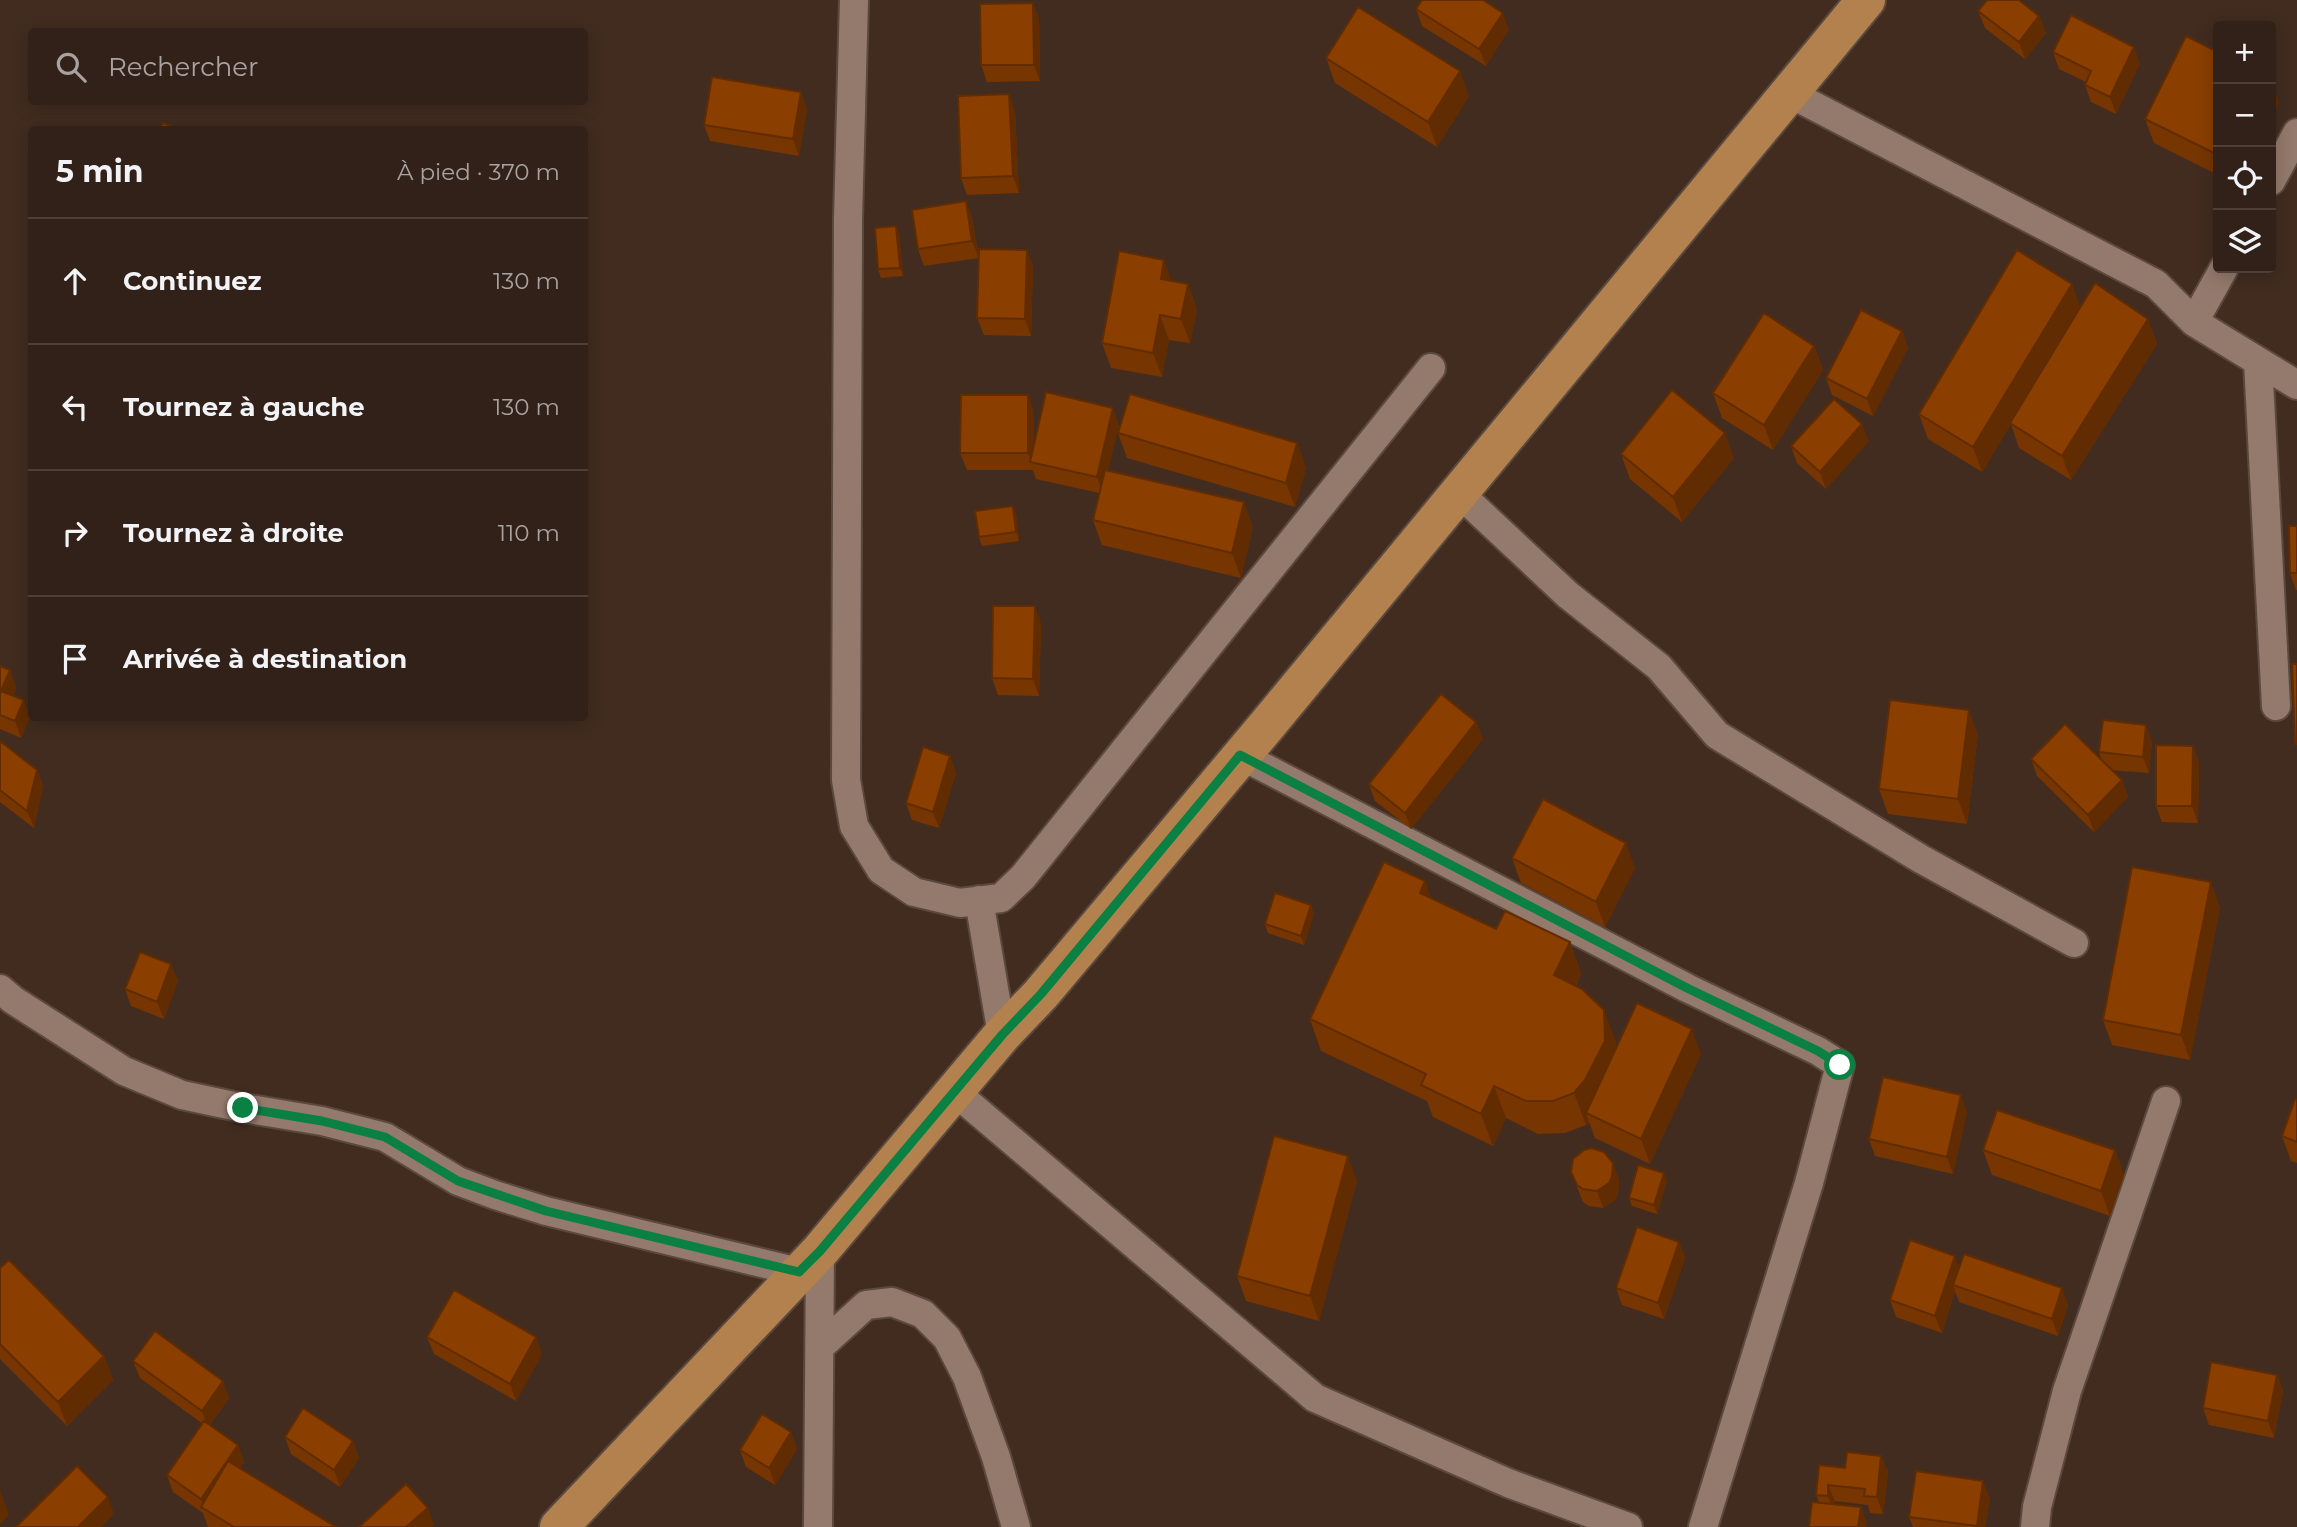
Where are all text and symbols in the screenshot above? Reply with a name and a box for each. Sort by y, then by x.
map controls [2213,21,2276,273]
button: + [2213,21,2276,84]
search box [28,28,588,105]
icon: search [52,48,90,86]
text: Rechercher [108,51,258,83]
button: − [2213,84,2276,147]
button: locate [2213,147,2276,210]
text: 5 min [56,153,144,190]
text: À pied · 370 m [397,158,560,186]
button: layers [2213,210,2276,273]
icon: ahead [56,262,94,300]
text: Continuez [123,265,262,297]
text: 130 m [493,267,560,295]
icon: left [56,388,94,426]
text: Tournez à gauche [123,391,365,423]
text: 130 m [493,393,560,421]
icon: right [56,514,94,552]
text: Tournez à droite [123,517,344,549]
text: 110 m [498,519,560,547]
icon: arrive [56,640,94,678]
text: Arrivée à destination [123,643,407,675]
route start [1824,1049,1855,1080]
route end [227,1092,258,1123]

